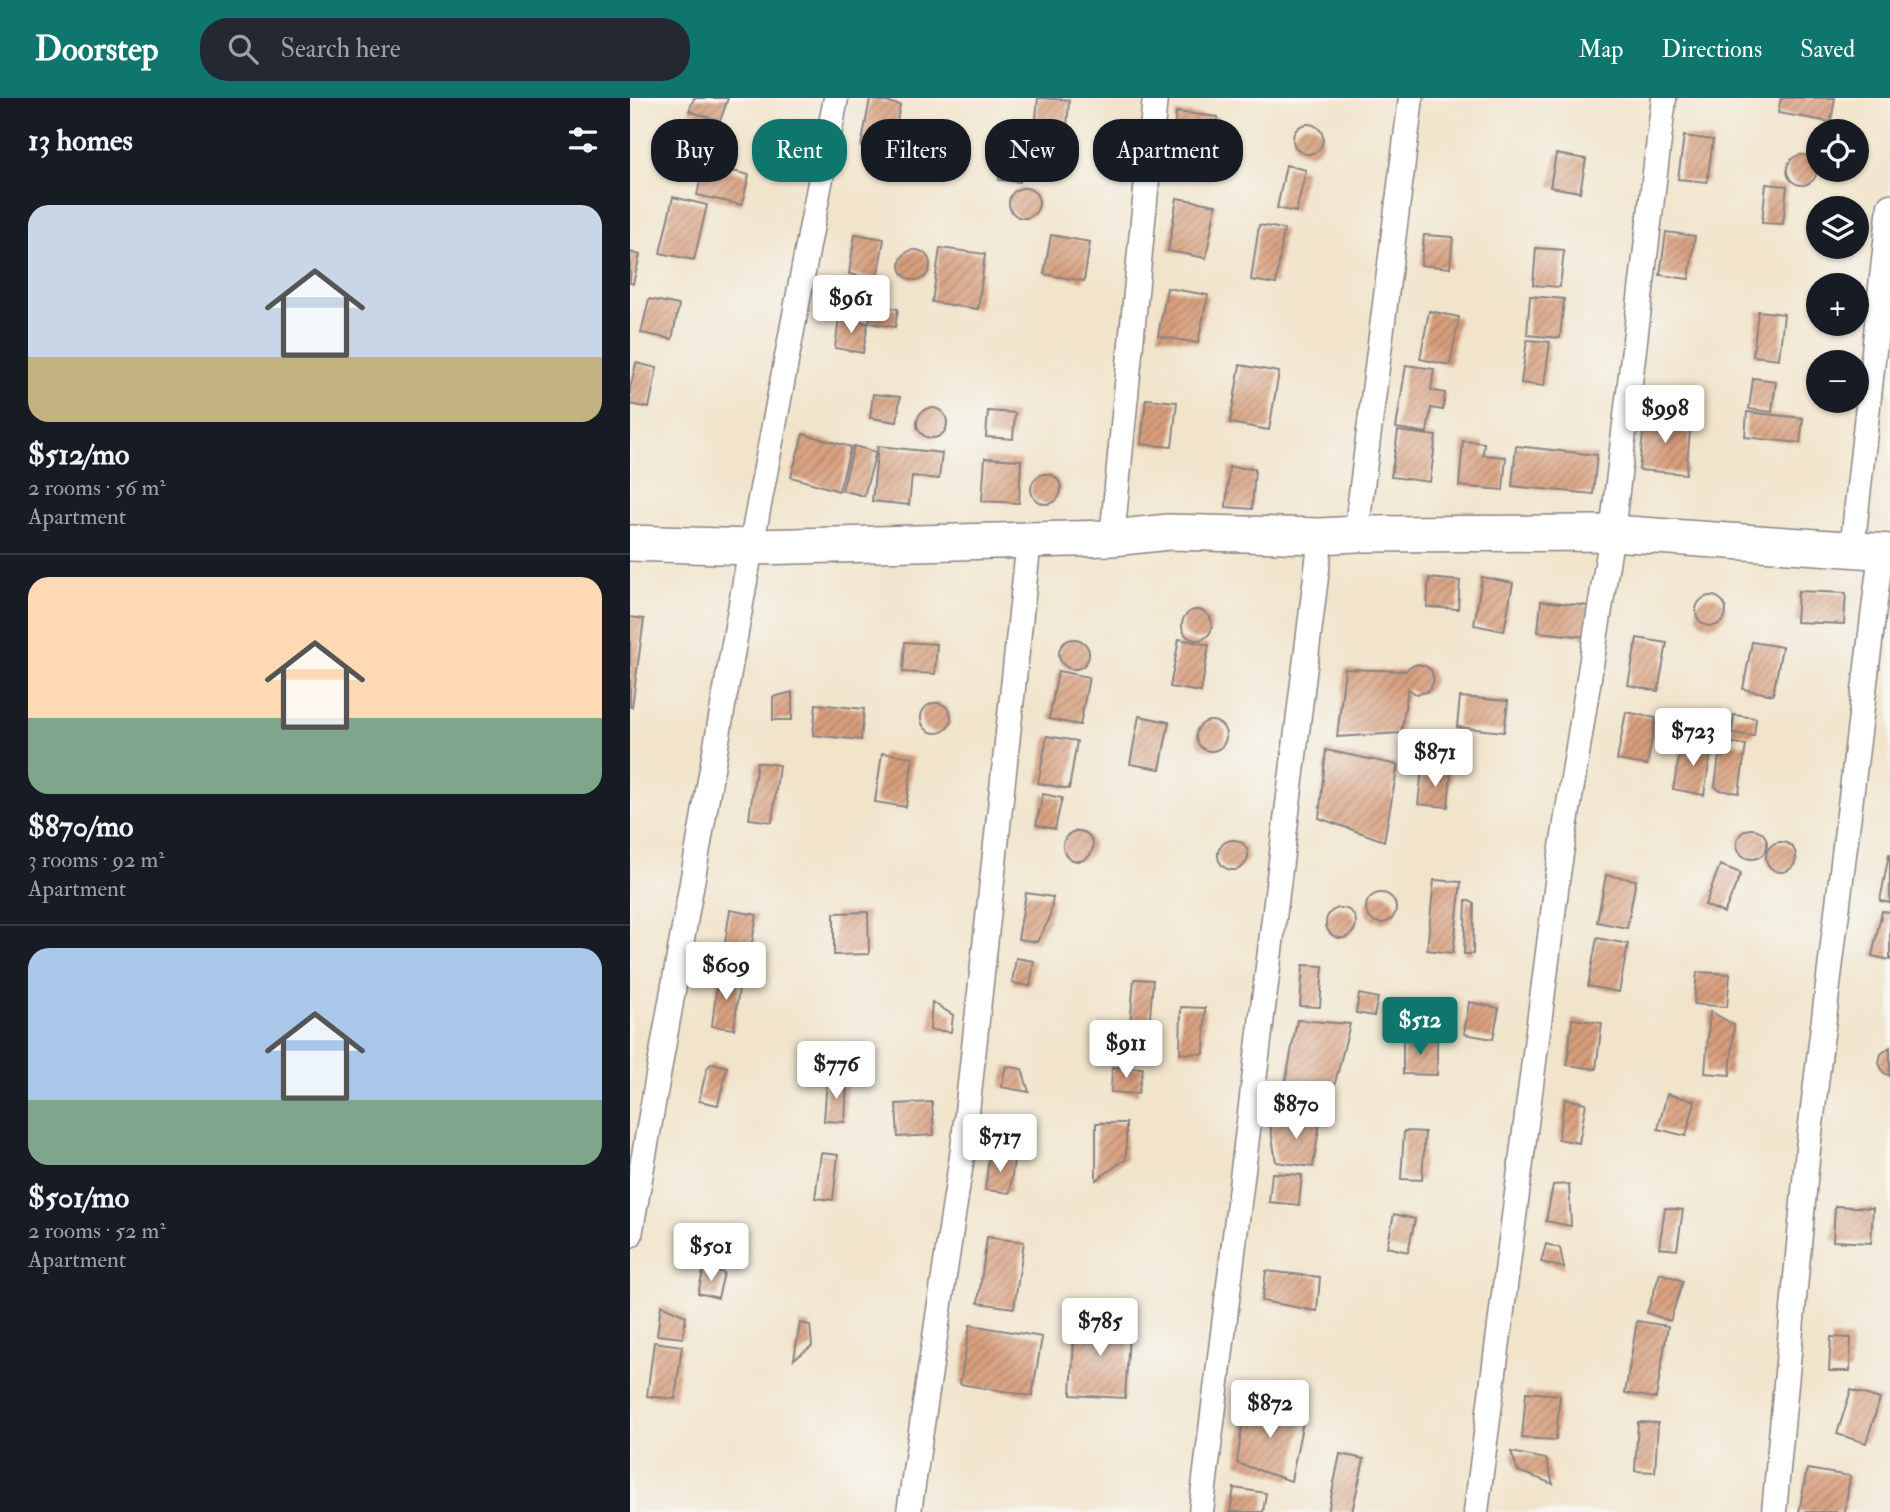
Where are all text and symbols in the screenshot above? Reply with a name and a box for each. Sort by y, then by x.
search box [200,18,690,81]
text: Doorstep [35,29,158,70]
icon: search [224,30,262,68]
text: Search here [280,33,401,65]
text: Map [1578,34,1623,65]
text: Directions [1661,34,1762,65]
text: Saved [1800,34,1855,65]
chip: Buy [651,119,738,182]
chip: Rent [752,119,847,182]
chip: Filters [861,119,971,182]
chip: New [985,119,1079,182]
chip: Apartment [1093,119,1243,182]
map controls [1806,119,1869,413]
button: locate [1806,119,1869,182]
icon: filters [564,121,602,159]
text: 13 homes [28,122,133,159]
button: layers [1806,196,1869,259]
icon: home [252,250,378,376]
button: + [1806,273,1869,336]
pin: $961 [810,275,892,335]
text: $961 [829,283,873,312]
button: − [1806,350,1869,413]
pin: $998 [1624,386,1706,445]
text: $998 [1641,393,1689,422]
text: $512/mo [28,436,129,473]
text: 2 rooms · 56 m² [28,473,166,502]
text: Apartment [28,502,126,531]
icon: home [252,622,378,748]
pin: $723 [1652,708,1734,768]
text: $723 [1671,716,1715,745]
pin: $871 [1394,730,1476,789]
text: $871 [1414,737,1456,766]
text: $870/mo [28,808,134,845]
text: 3 rooms · 92 m² [28,845,165,874]
text: Apartment [28,874,126,903]
pin: $609 [685,942,767,1002]
text: $609 [702,950,750,979]
icon: home [252,993,378,1119]
pin: $512 [1379,998,1461,1057]
text: $512 [1398,1005,1442,1034]
pin: $911 [1085,1020,1167,1080]
text: $911 [1105,1028,1147,1057]
pin: $776 [795,1042,877,1101]
text: $776 [813,1049,859,1078]
pin: $870 [1255,1082,1337,1141]
text: $870 [1273,1089,1319,1118]
pin: $717 [959,1114,1041,1174]
text: $717 [979,1122,1021,1151]
text: $501/mo [28,1179,129,1216]
text: 2 rooms · 52 m² [28,1216,166,1245]
pin: $501 [670,1224,752,1283]
text: $501 [690,1231,732,1260]
text: Apartment [28,1245,126,1274]
pin: $785 [1059,1298,1141,1358]
text: $785 [1078,1306,1122,1335]
pin: $872 [1229,1380,1311,1440]
text: $872 [1247,1388,1293,1417]

